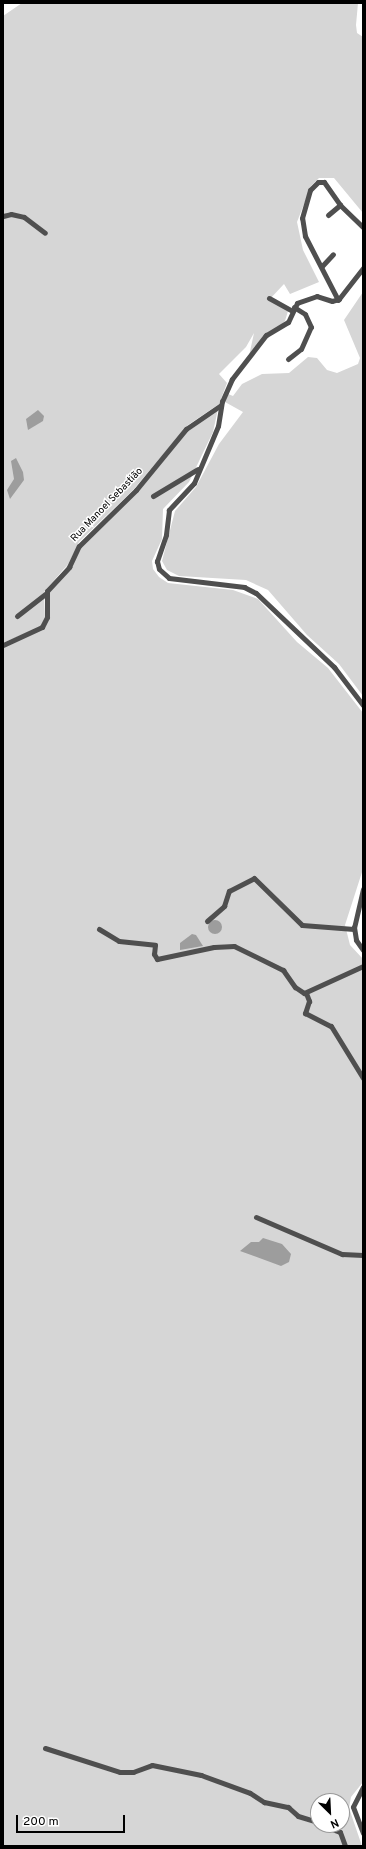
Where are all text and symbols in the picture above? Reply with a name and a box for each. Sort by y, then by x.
street label: Rua Manoel Sebastião [68,465,146,545]
north arrow [310,1793,350,1833]
scale bar [18,1807,127,1833]
text: 200 m [23,1814,59,1830]
text: N [328,1815,341,1831]

